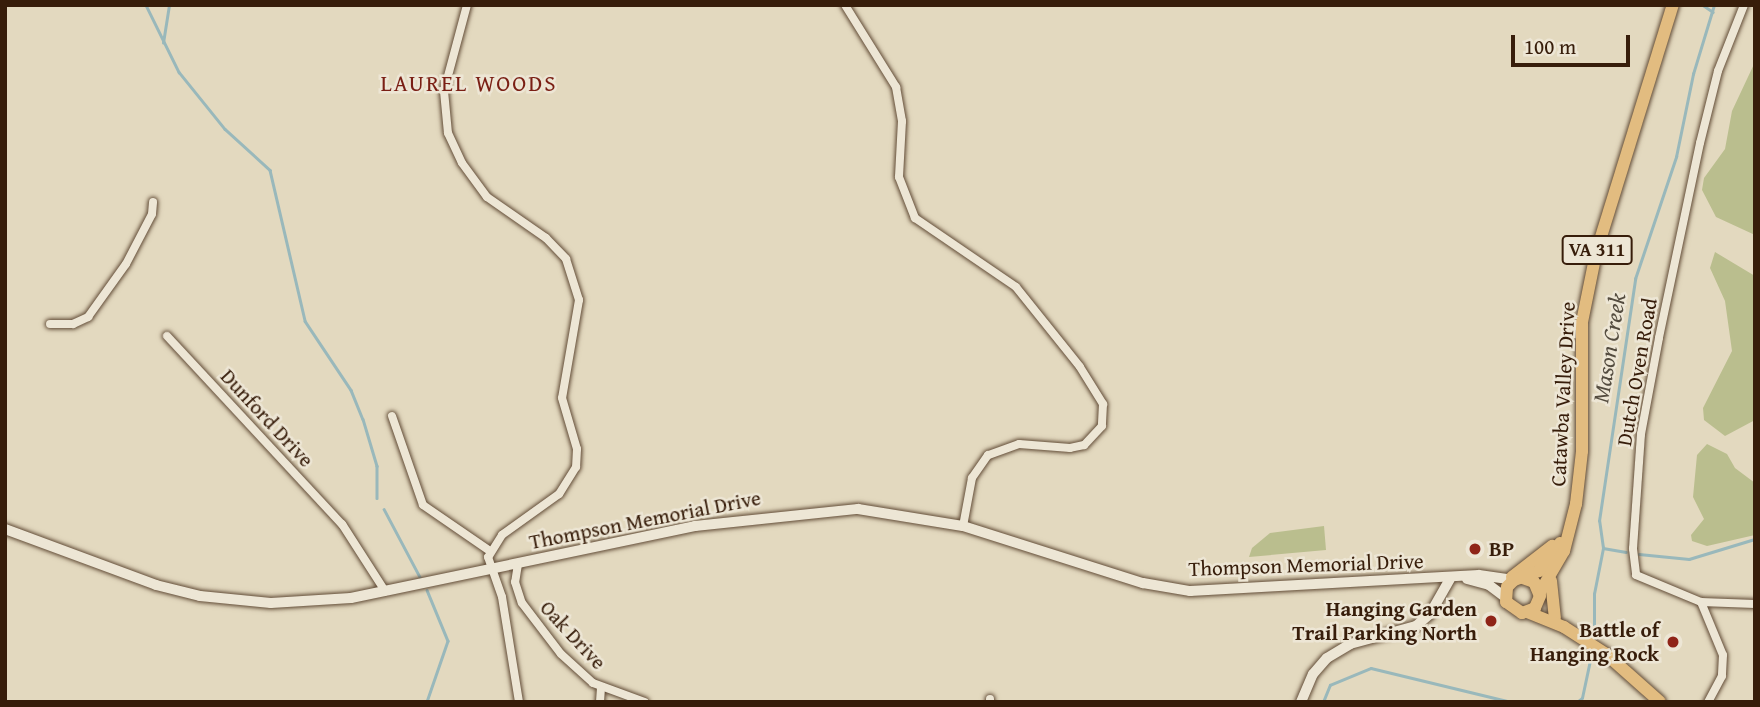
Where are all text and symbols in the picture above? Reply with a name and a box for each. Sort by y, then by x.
scale bar [1515,21,1634,65]
text: 100 m [1524,31,1576,62]
district label: LAUREL WOODS [382,69,556,97]
road number: VA 311 [1560,234,1634,266]
water label: Mason Creek [1587,291,1631,405]
street label: Dutch Oven Road [1612,296,1662,448]
street label: Catawba Valley Drive [1546,301,1580,487]
street label: Dunford Drive [215,364,319,472]
street label: Thompson Memorial Drive [527,485,763,555]
place label: BP [1489,536,1514,562]
marker: BP [1467,541,1483,557]
street label: Thompson Memorial Drive [1188,548,1424,582]
street label: Oak Drive [535,595,611,675]
place label: Hanging Garden Trail Parking North [1292,596,1477,646]
marker: Hanging Garden Trail Parking North [1483,613,1499,629]
place label: Battle of Hanging Rock [1530,617,1659,667]
marker: Battle of Hanging Rock [1665,634,1681,650]

